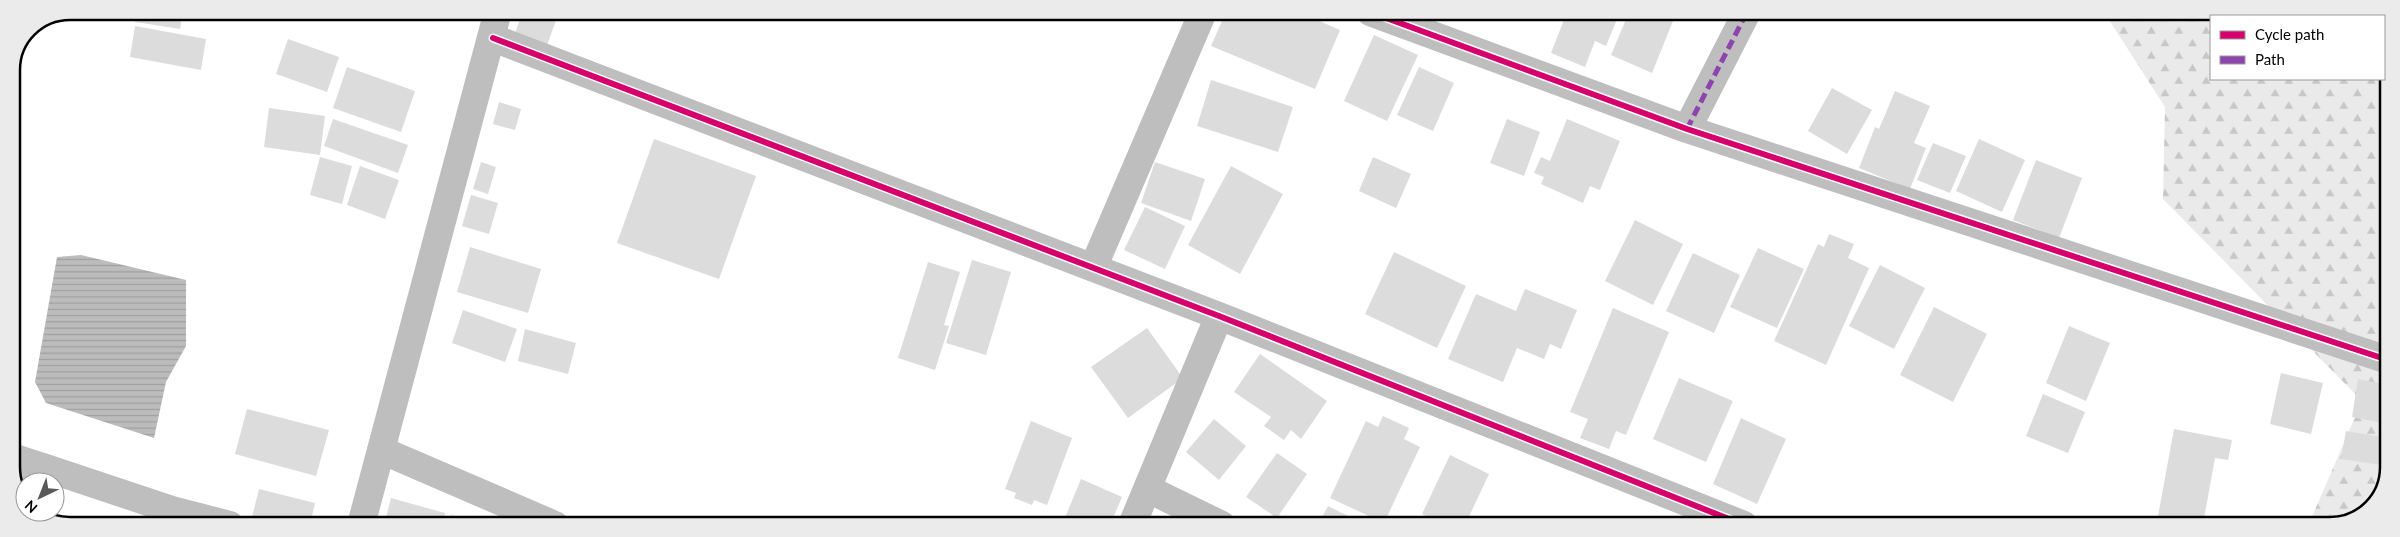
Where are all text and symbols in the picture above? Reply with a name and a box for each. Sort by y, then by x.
legend [2210,15,2385,80]
text: Cycle path [2255,25,2324,43]
text: Path [2255,50,2285,68]
north arrow [15,472,65,522]
text: N [21,497,41,517]

